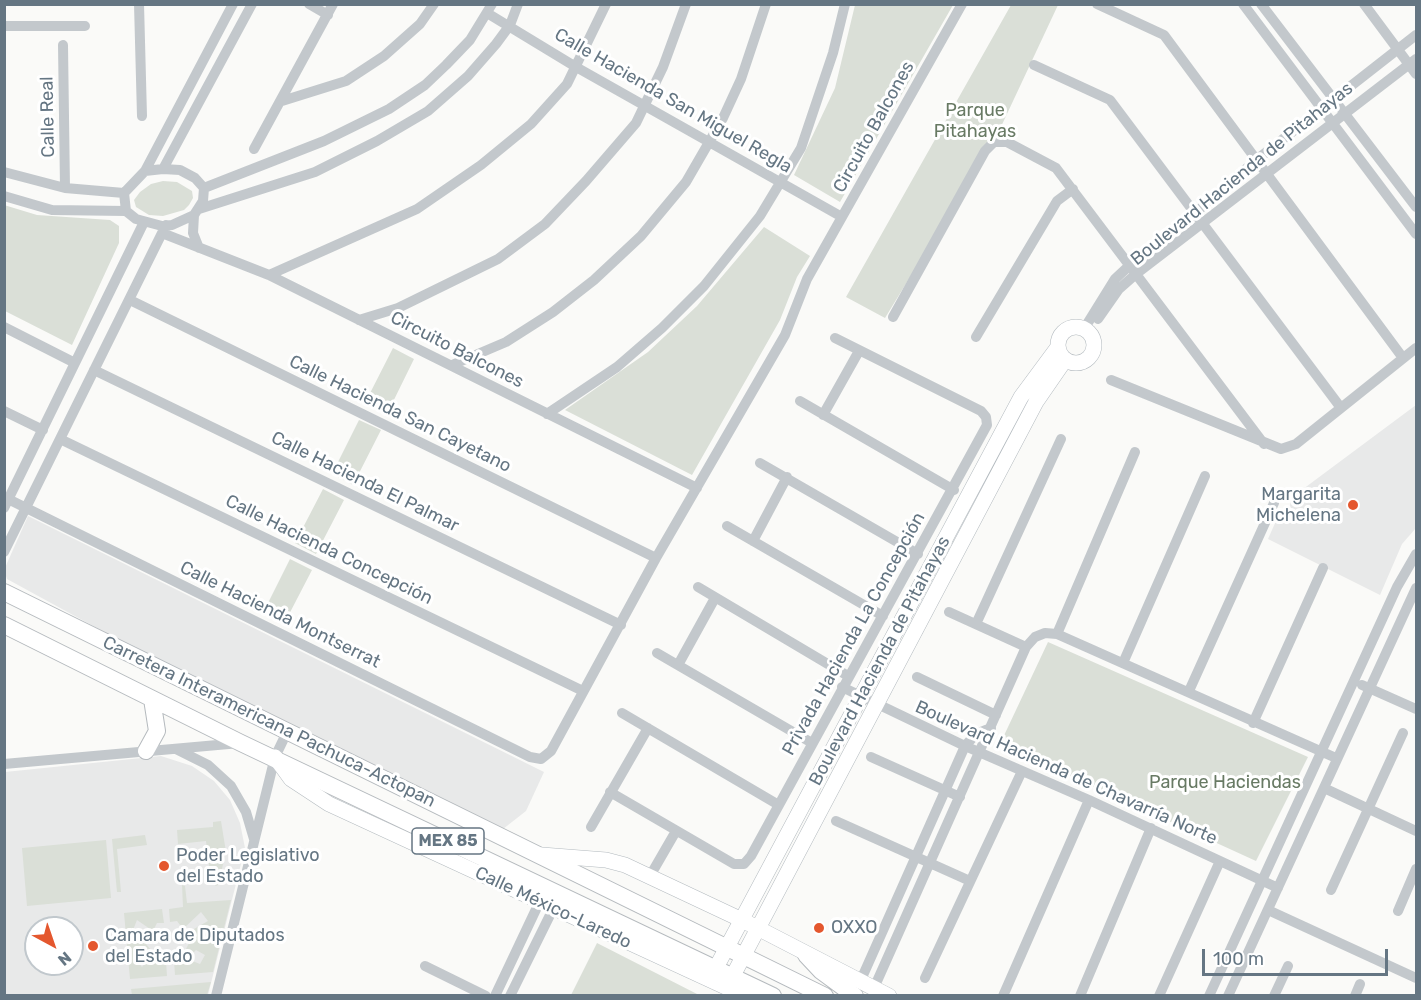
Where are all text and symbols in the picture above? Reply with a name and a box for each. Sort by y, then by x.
street label: Calle Hacienda San Miguel Regla [550,24,796,178]
street label: Circuito Balcones [829,58,919,196]
street label: Calle Real [36,76,60,158]
street label: Boulevard Hacienda de Pitahayas [1127,78,1357,270]
park label: Parque Pitahayas [934,100,1016,142]
street label: Circuito Balcones [387,307,527,393]
street label: Calle Hacienda San Cayetano [285,351,515,477]
street label: Calle Hacienda El Palmar [267,427,463,537]
place label: Margarita Michelena [1256,484,1341,526]
street label: Calle Hacienda Concepción [222,490,436,610]
marker: Margarita Michelena [1346,498,1360,512]
street label: Privada Hacienda La Concepción [778,509,930,759]
street label: Boulevard Hacienda de Pitahayas [805,533,955,789]
street label: Calle Hacienda Montserrat [176,557,384,673]
street label: Carretera Interamericana Pachuca-Actopan [99,632,439,812]
street label: Boulevard Hacienda de Chavarría Norte [912,696,1220,850]
park label: Parque Haciendas [1149,772,1301,794]
road number: MEX 85 [412,828,484,854]
place label: Poder Legislativo del Estado [176,845,320,888]
marker: Poder Legislativo del Estado [157,859,171,873]
street label: Calle México-Laredo [471,862,635,954]
north arrow [24,916,84,976]
place label: OXXO [831,917,877,939]
marker: OXXO [812,921,826,935]
place label: Camara de Diputados del Estado [105,925,285,968]
scale bar [1205,937,1391,975]
marker: Camara de Diputados del Estado [86,939,100,953]
text: N [54,948,75,970]
text: 100 m [1213,948,1264,970]

